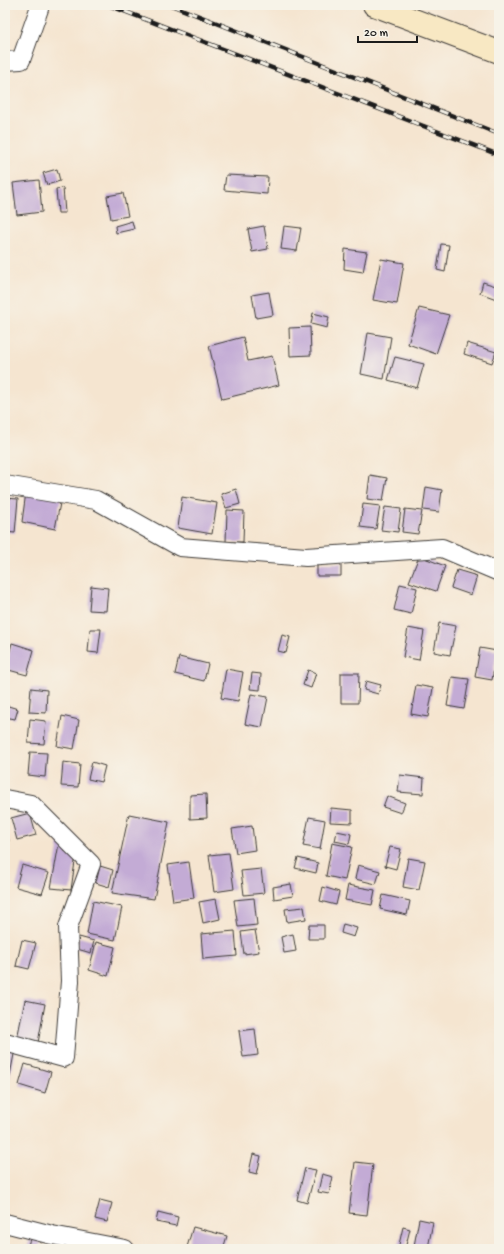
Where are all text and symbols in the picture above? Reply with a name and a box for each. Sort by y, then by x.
scale bar [358,18,417,44]
text: 20 m [364,27,389,41]

